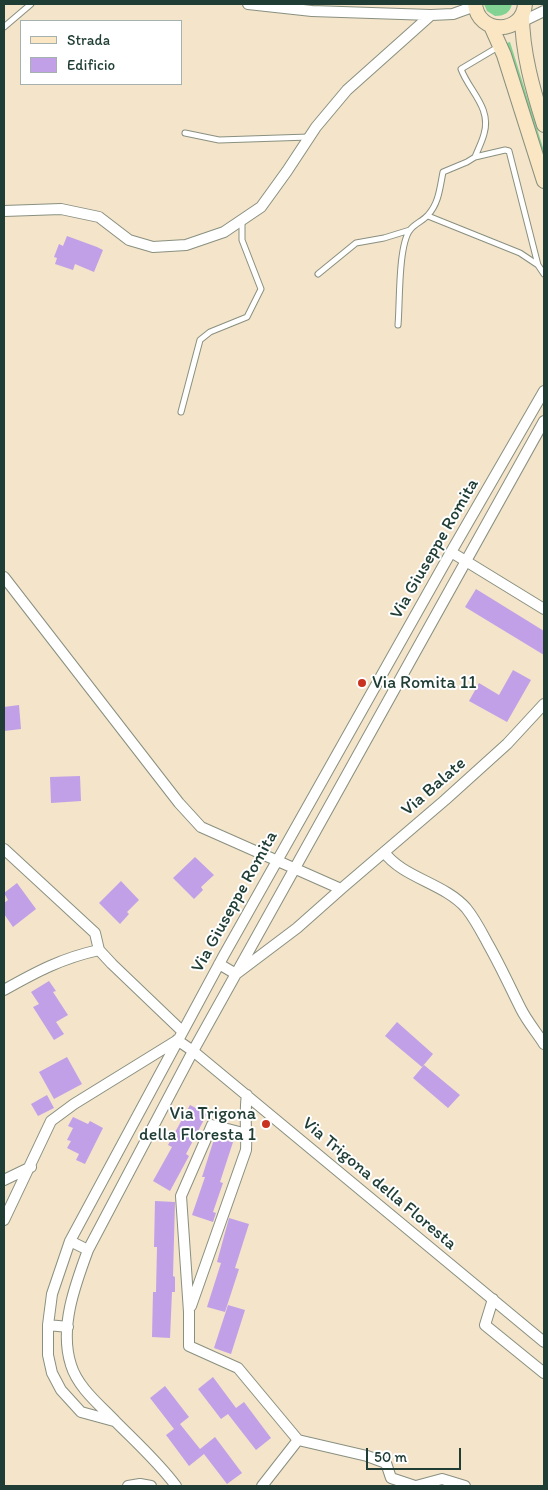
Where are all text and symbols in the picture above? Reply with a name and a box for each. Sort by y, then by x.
legend [20,20,182,85]
text: Strada [67,31,110,49]
text: Edificio [67,56,115,74]
street label: Via Giuseppe Romita [386,475,484,623]
place label: Via Romita 11 [372,672,477,694]
marker: Via Romita 11 [356,677,368,689]
street label: Via Balate [397,753,471,821]
street label: Via Giuseppe Romita [187,827,283,977]
place label: Via Trigona della Floresta 1 [139,1103,256,1146]
street label: Via Trigona della Floresta [297,1113,461,1255]
marker: Via Trigona della Floresta 1 [260,1118,272,1130]
scale bar [368,1438,463,1470]
text: 50 m [374,1448,407,1466]

